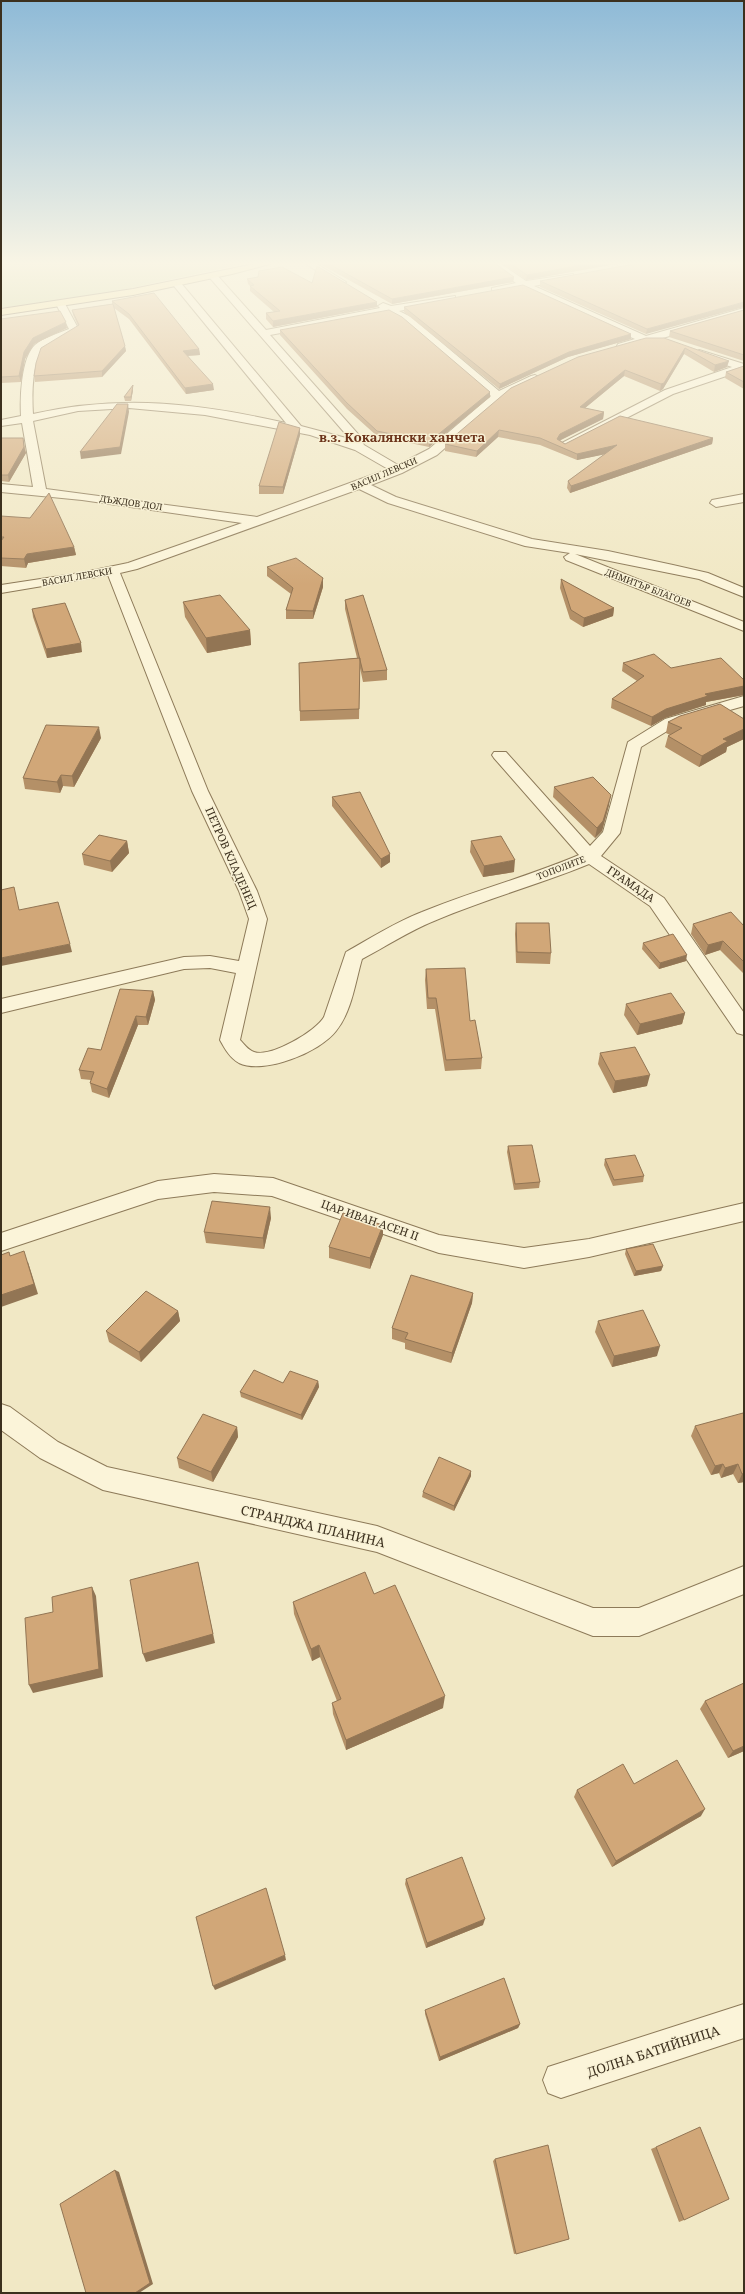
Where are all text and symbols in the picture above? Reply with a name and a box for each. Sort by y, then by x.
district label: в.з. Кокалянски ханчета [319,428,485,446]
street label: ВАСИЛ ЛЕВСКИ [348,454,419,493]
street label: ДЪЖДОВ ДОЛ [99,492,164,513]
street label: ВАСИЛ ЛЕВСКИ [41,564,113,589]
street label: ДИМИТЪР БЛАГОЕВ [603,565,693,610]
street label: ПЕТРОВ КЛАДЕНЕЦ [202,804,261,912]
street label: ТОПОЛИТЕ [535,852,587,883]
street label: ГРАМАДА [604,862,658,905]
street label: ЦАР ИВАН АСЕН II [319,1196,421,1243]
street label: СТРАНДЖА ПЛАНИНА [239,1501,388,1552]
street label: ДОЛНА БАТИЙНИЦА [584,2021,722,2081]

